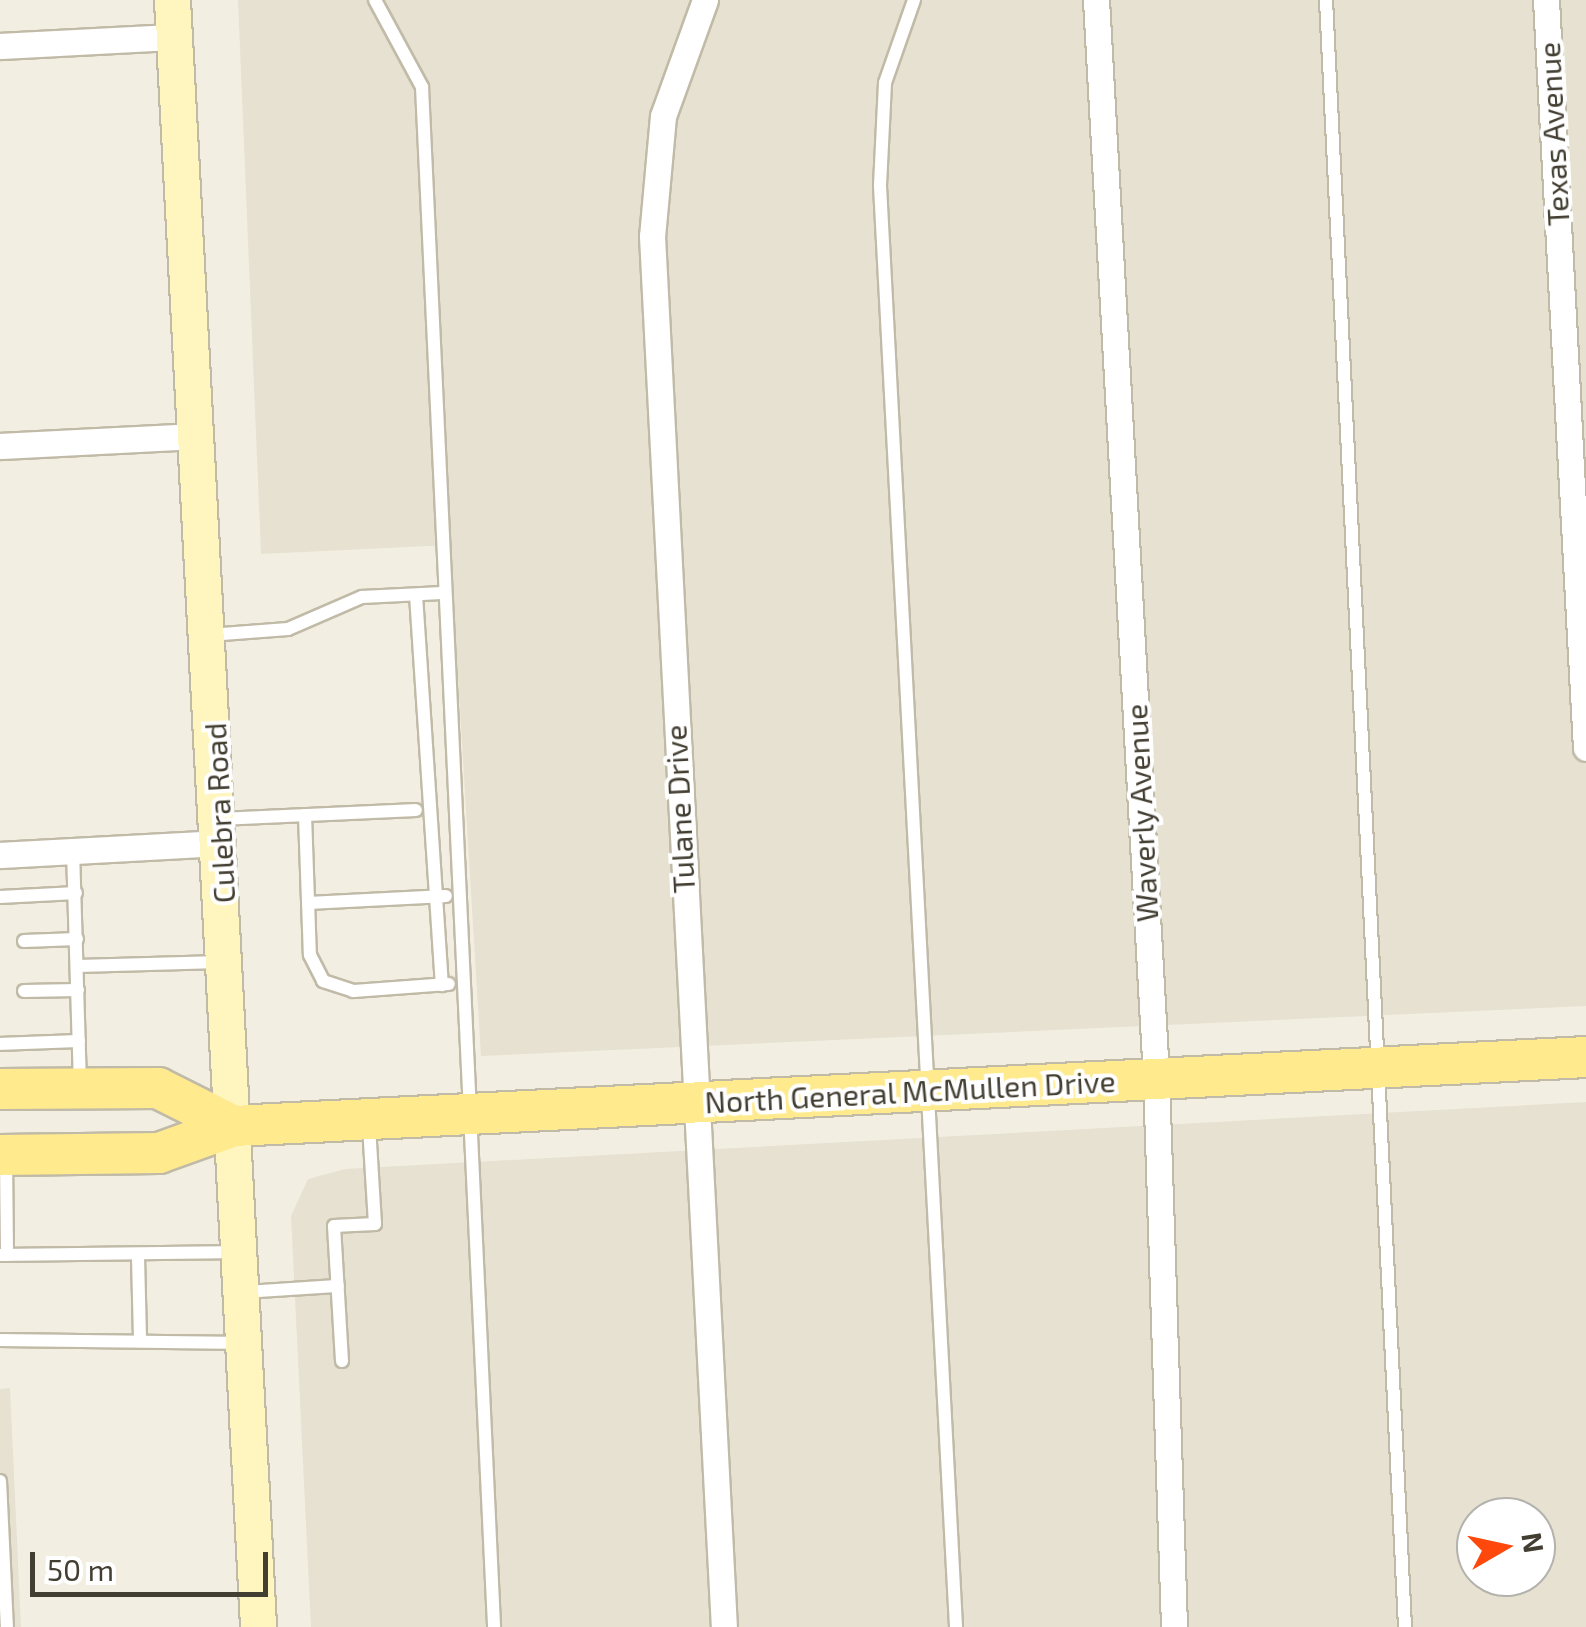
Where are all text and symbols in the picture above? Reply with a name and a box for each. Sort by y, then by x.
street label: Texas Avenue [1530,41,1576,227]
street label: Waverly Avenue [1117,702,1165,924]
street label: Culebra Road [196,722,242,904]
street label: Tulane Drive [657,724,701,894]
street label: North General McMullen Drive [703,1062,1117,1120]
north arrow [1456,1497,1556,1597]
text: N [1515,1530,1552,1555]
scale bar [35,1532,272,1594]
text: 50 m [47,1551,114,1587]

